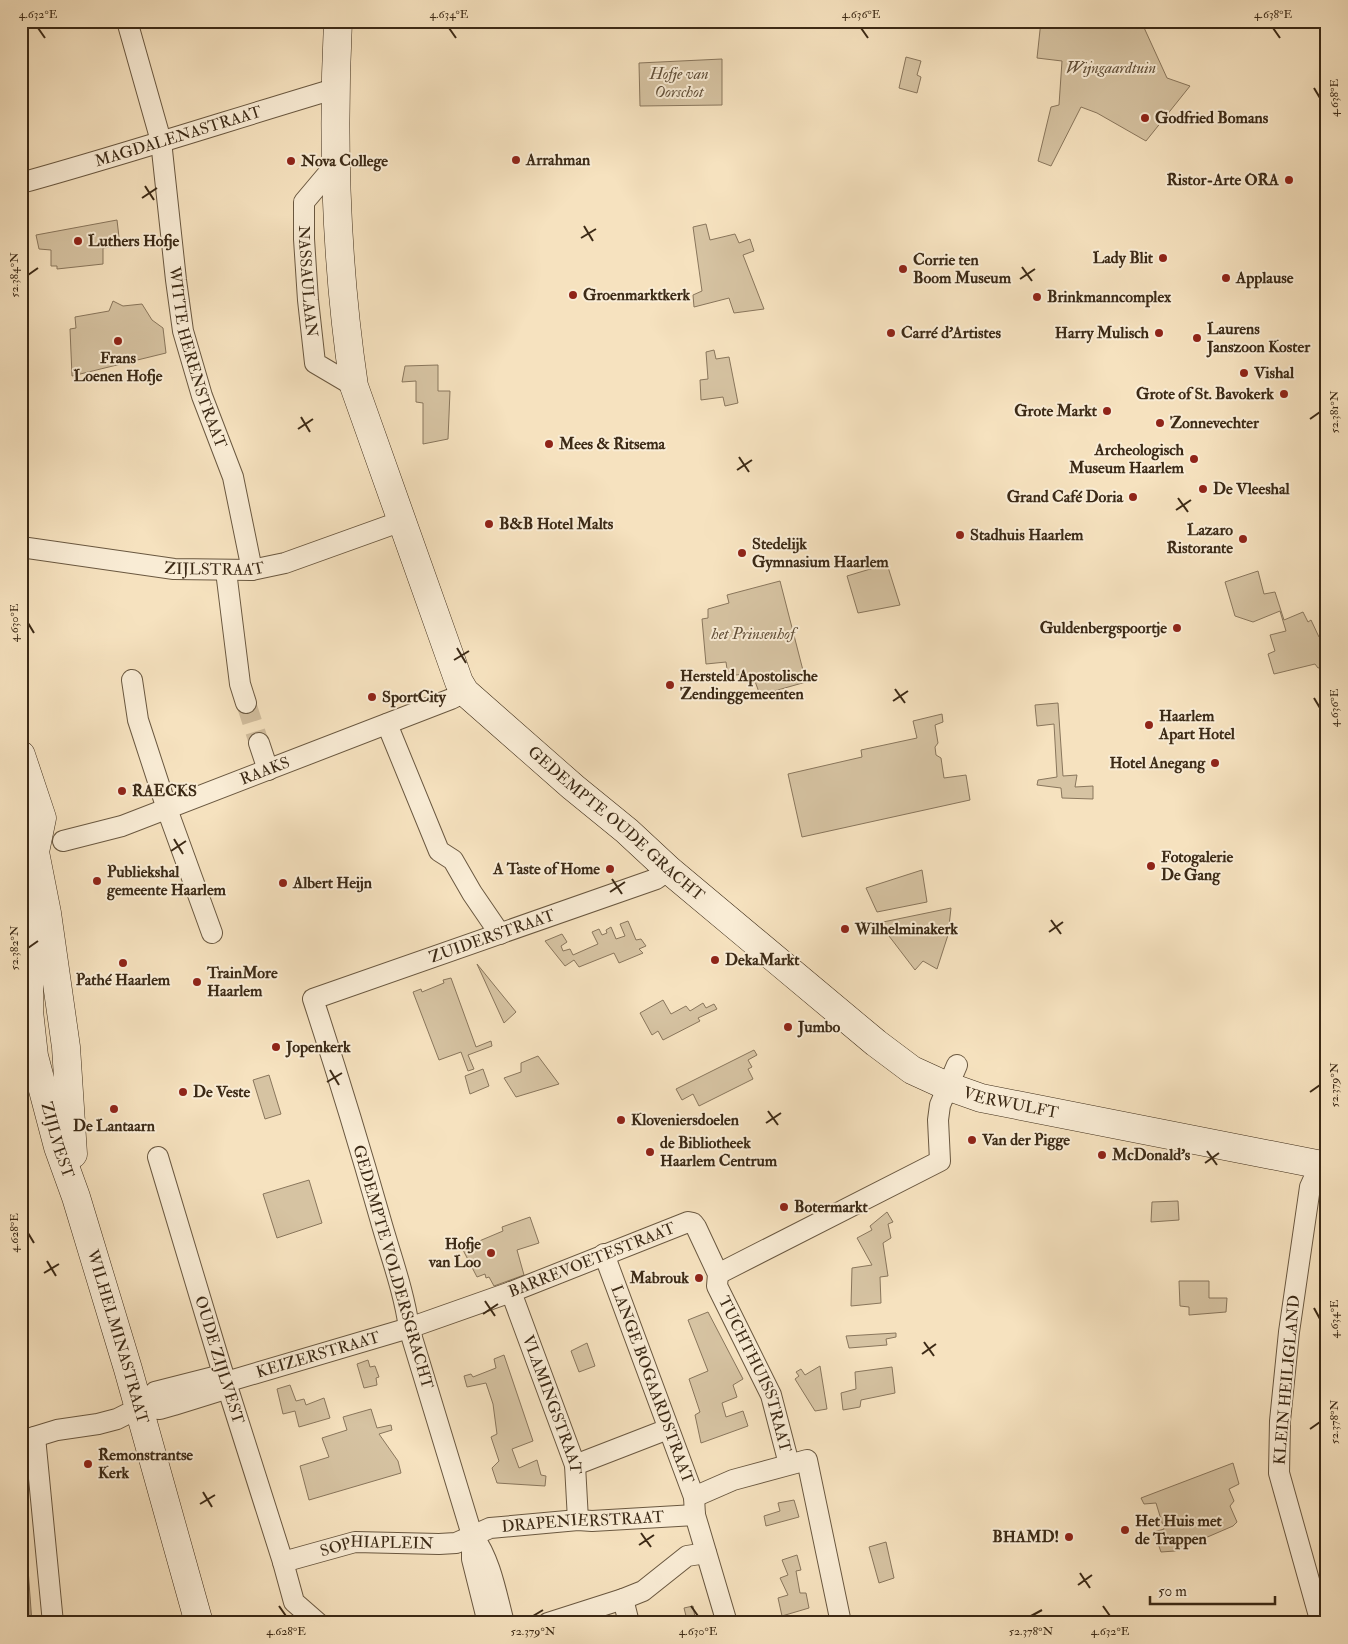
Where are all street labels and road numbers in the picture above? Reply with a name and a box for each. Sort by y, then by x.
street label: MAGDALENASTRAAT [93,102,264,171]
street label: NASSAULAAN [294,225,322,339]
street label: WITTE HERENSTRAAT [165,265,231,451]
street label: ZIJLSTRAAT [163,558,267,580]
street label: GEDEMPTE OUDE GRACHT [524,742,709,905]
street label: RAAKS [237,752,293,790]
street label: ZUIDERSTRAAT [427,905,558,968]
street label: VERWULFT [960,1082,1060,1123]
street label: ZIJLVEST [36,1100,78,1181]
street label: GEDEMPTE VOLDERSGRACHT [349,1143,438,1391]
street label: BARREVOETESTRAAT [506,1218,678,1302]
street label: WILHELMINASTRAAT [82,1246,153,1426]
street label: LANGE BOGAARDSTRAAT [606,1282,698,1487]
street label: OUDE ZIJLVEST [190,1293,249,1427]
street label: TUCHTHUISSTRAAT [714,1293,796,1455]
street label: KLEIN HEILIGLAND [1270,1294,1304,1466]
street label: KEIZERSTRAAT [254,1327,382,1383]
street label: VLAMINGSTRAAT [518,1332,585,1475]
street label: DRAPENIERSTRAAT [501,1507,665,1537]
street label: SOPHIAPLEIN [318,1532,434,1561]

